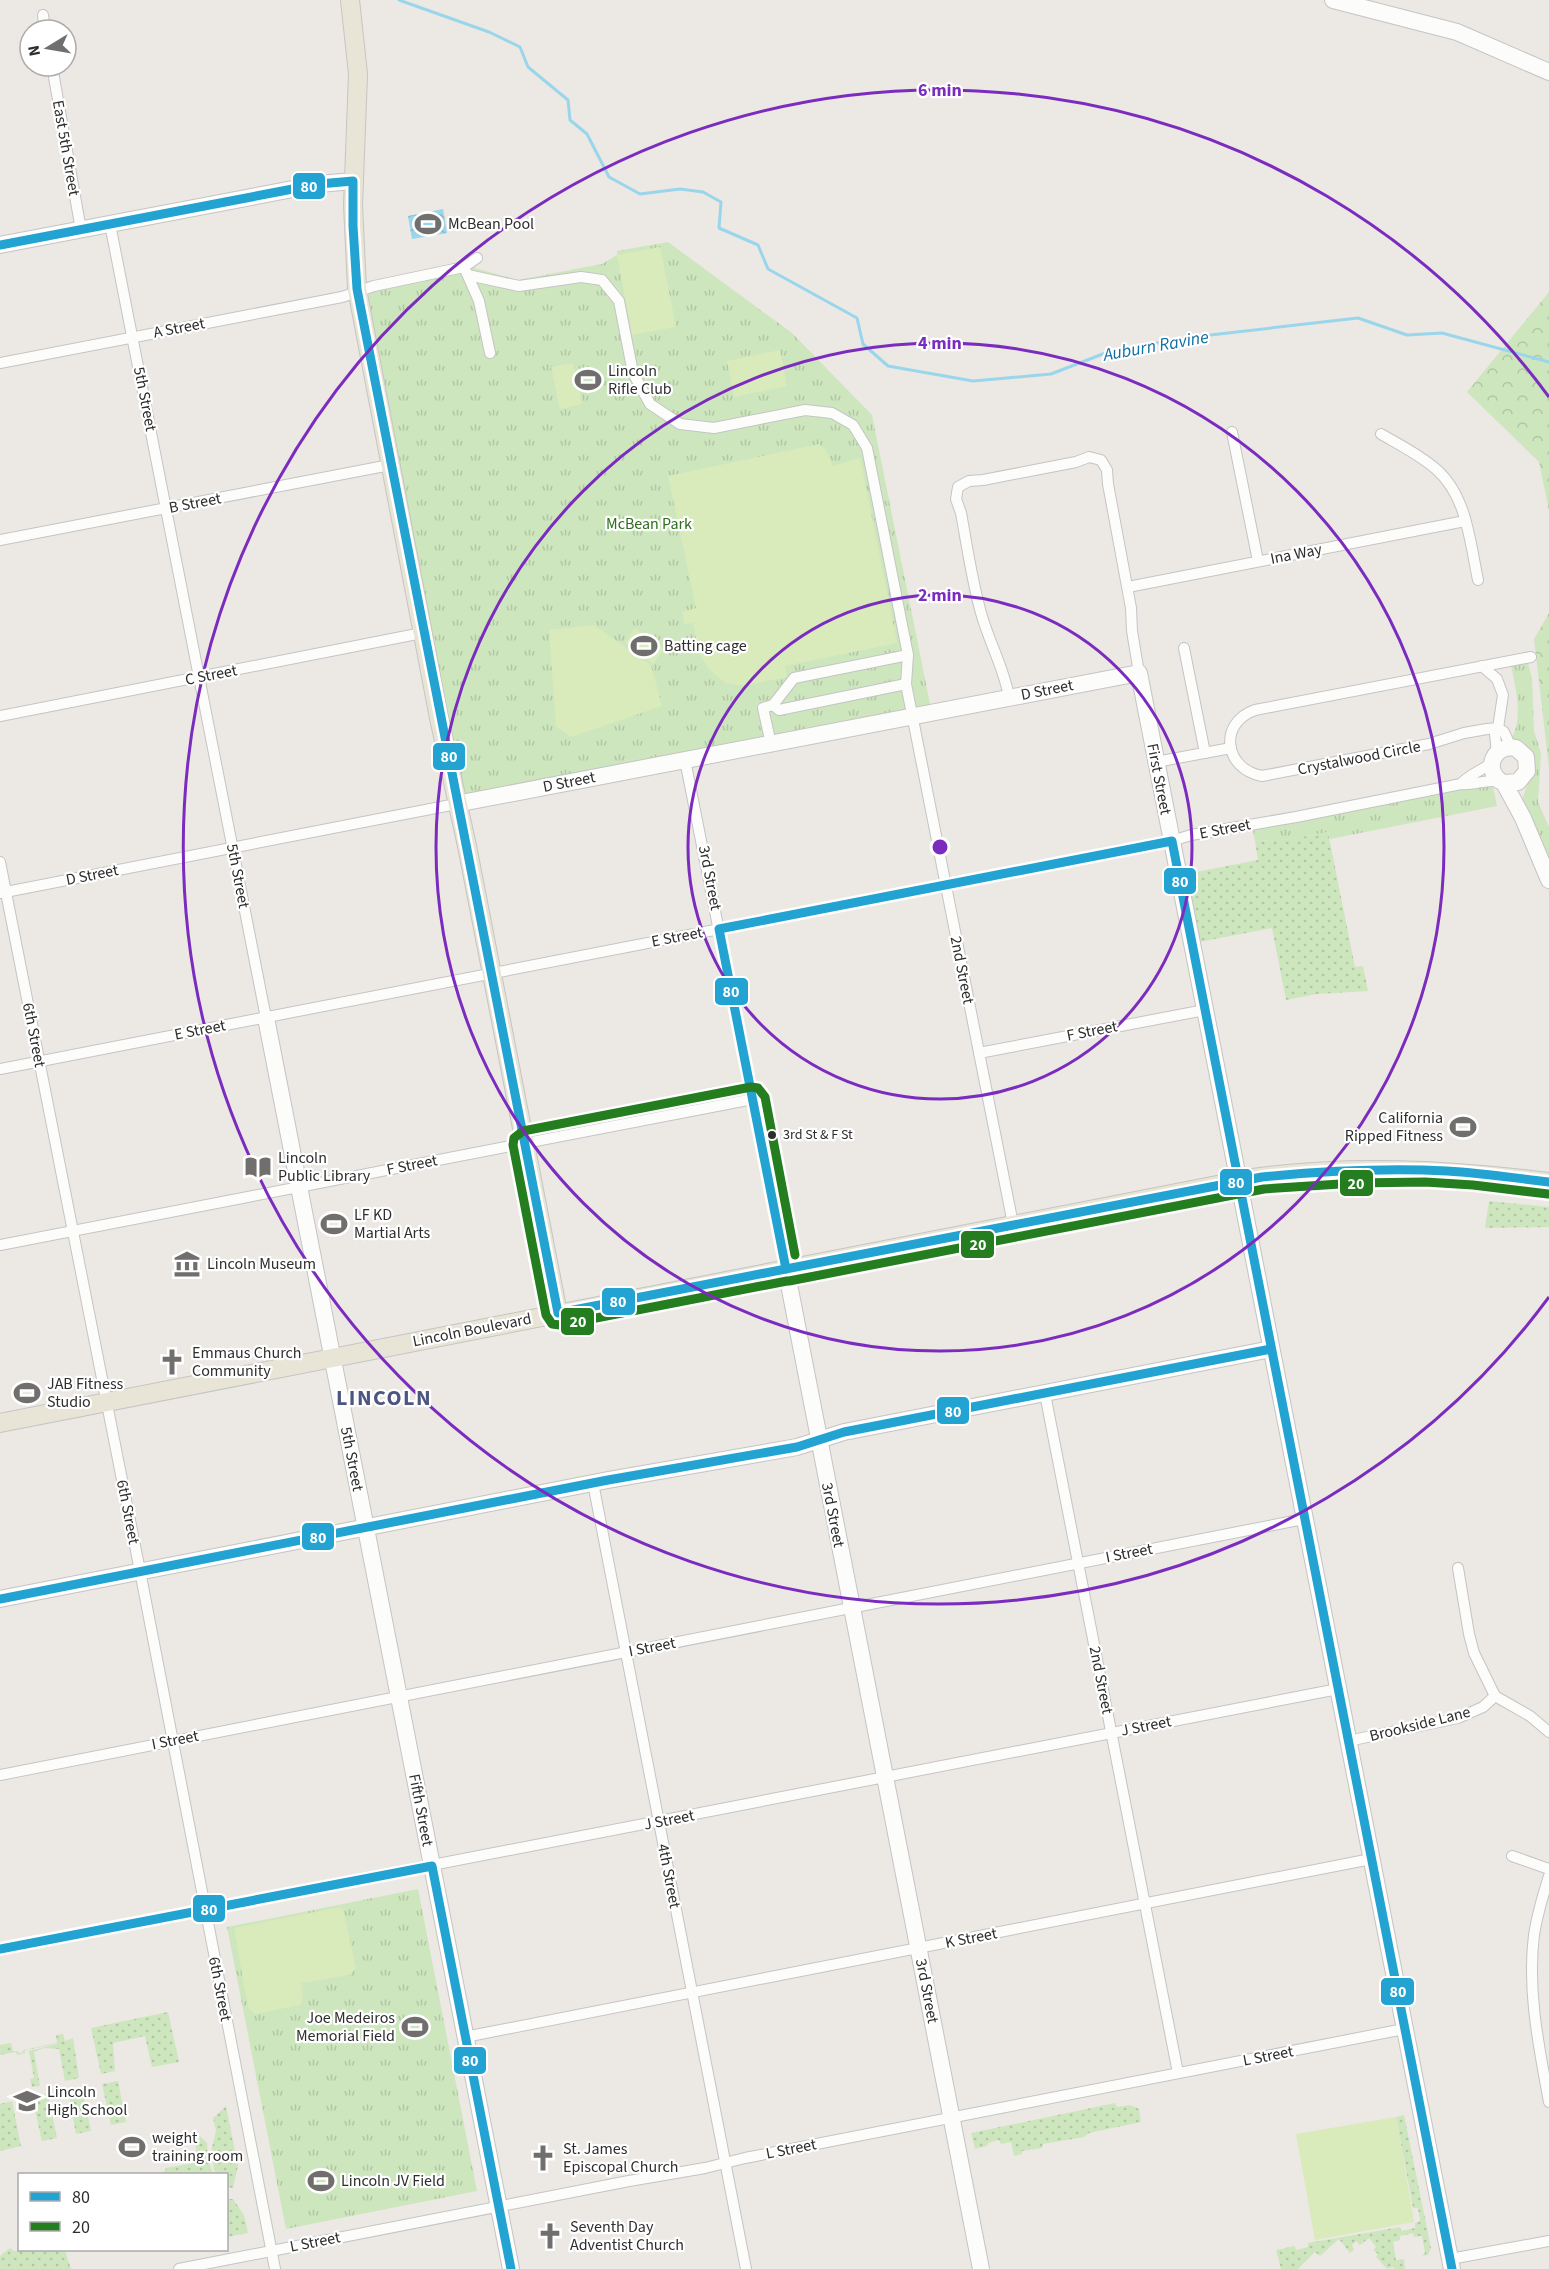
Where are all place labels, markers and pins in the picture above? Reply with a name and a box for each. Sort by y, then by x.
sports icon: McBean Pool [413,209,443,239]
place label: McBean Pool [448,213,534,235]
place label: Lincoln Rifle Club [608,360,672,400]
sports icon: Lincoln Rifle Club [573,365,603,395]
sports icon: Batting cage [629,631,659,661]
place label: Batting cage [664,635,747,657]
centre of rings [930,837,950,857]
place label: California Ripped Fitness [1345,1107,1443,1147]
sports icon: California Ripped Fitness [1448,1112,1478,1142]
place label: 3rd St & F St [783,1125,853,1145]
marker: 3rd St & F St [766,1129,778,1141]
place label: Lincoln Public Library [278,1147,371,1187]
library icon: Lincoln Public Library [243,1152,273,1182]
place label: LF KD Martial Arts [354,1204,430,1244]
sports icon: LF KD Martial Arts [319,1209,349,1239]
museum icon: Lincoln Museum [172,1249,202,1279]
place label: Lincoln Museum [207,1253,316,1275]
place label: Emmaus Church Community [192,1342,302,1382]
church icon: Emmaus Church Community [157,1347,187,1377]
place label: JAB Fitness Studio [47,1373,124,1413]
sports icon: JAB Fitness Studio [12,1378,42,1408]
place label: Joe Medeiros Memorial Field [296,2007,395,2047]
sports icon: Joe Medeiros Memorial Field [400,2012,430,2042]
place label: Lincoln High School [47,2081,127,2121]
school or university icon: Lincoln High School [12,2086,42,2116]
place label: weight training room [152,2127,243,2167]
sports icon: weight training room [117,2132,147,2162]
place label: St. James Episcopal Church [563,2138,679,2178]
church icon: St. James Episcopal Church [528,2143,558,2173]
sports icon: Lincoln JV Field [306,2166,336,2196]
place label: Lincoln JV Field [341,2170,445,2192]
place label: Seventh Day Adventist Church [570,2216,684,2256]
church icon: Seventh Day Adventist Church [535,2221,565,2251]

